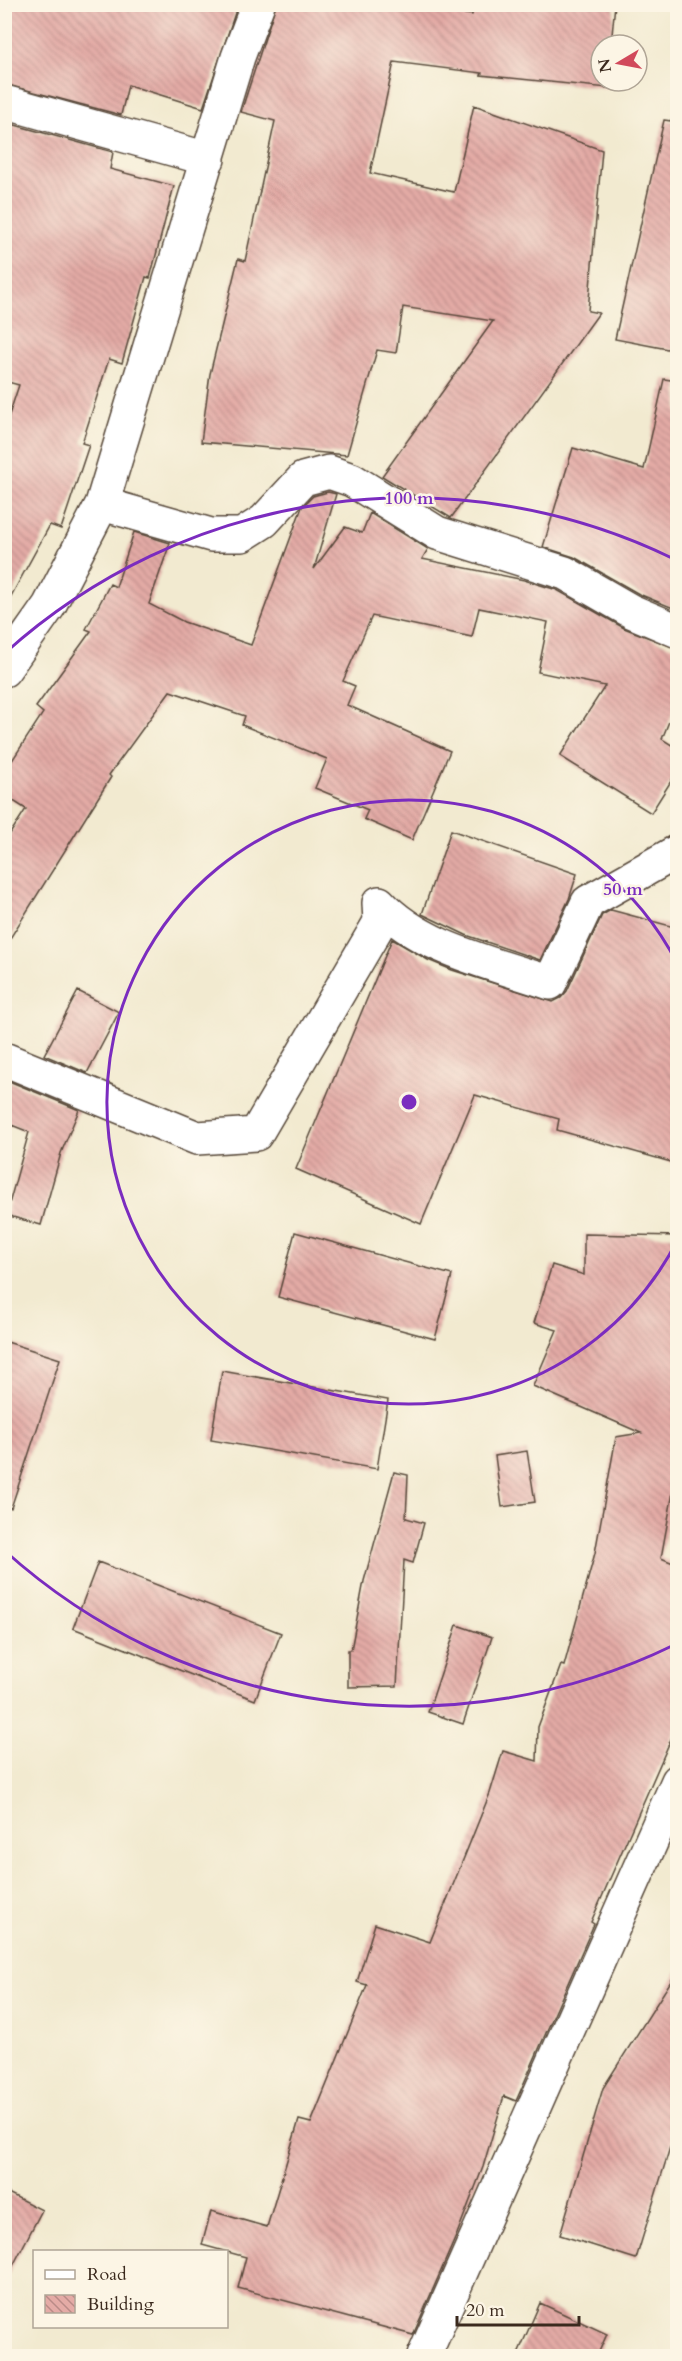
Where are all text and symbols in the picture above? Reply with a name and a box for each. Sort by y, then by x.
north arrow [589,33,649,93]
text: N [593,57,617,74]
text: 100 m [384,486,434,511]
text: 50 m [603,877,643,902]
centre of rings [399,1092,419,1112]
legend [33,2250,228,2328]
text: Road [87,2262,127,2287]
scale bar [457,2289,578,2327]
text: Building [87,2292,155,2317]
text: 20 m [466,2298,505,2323]

